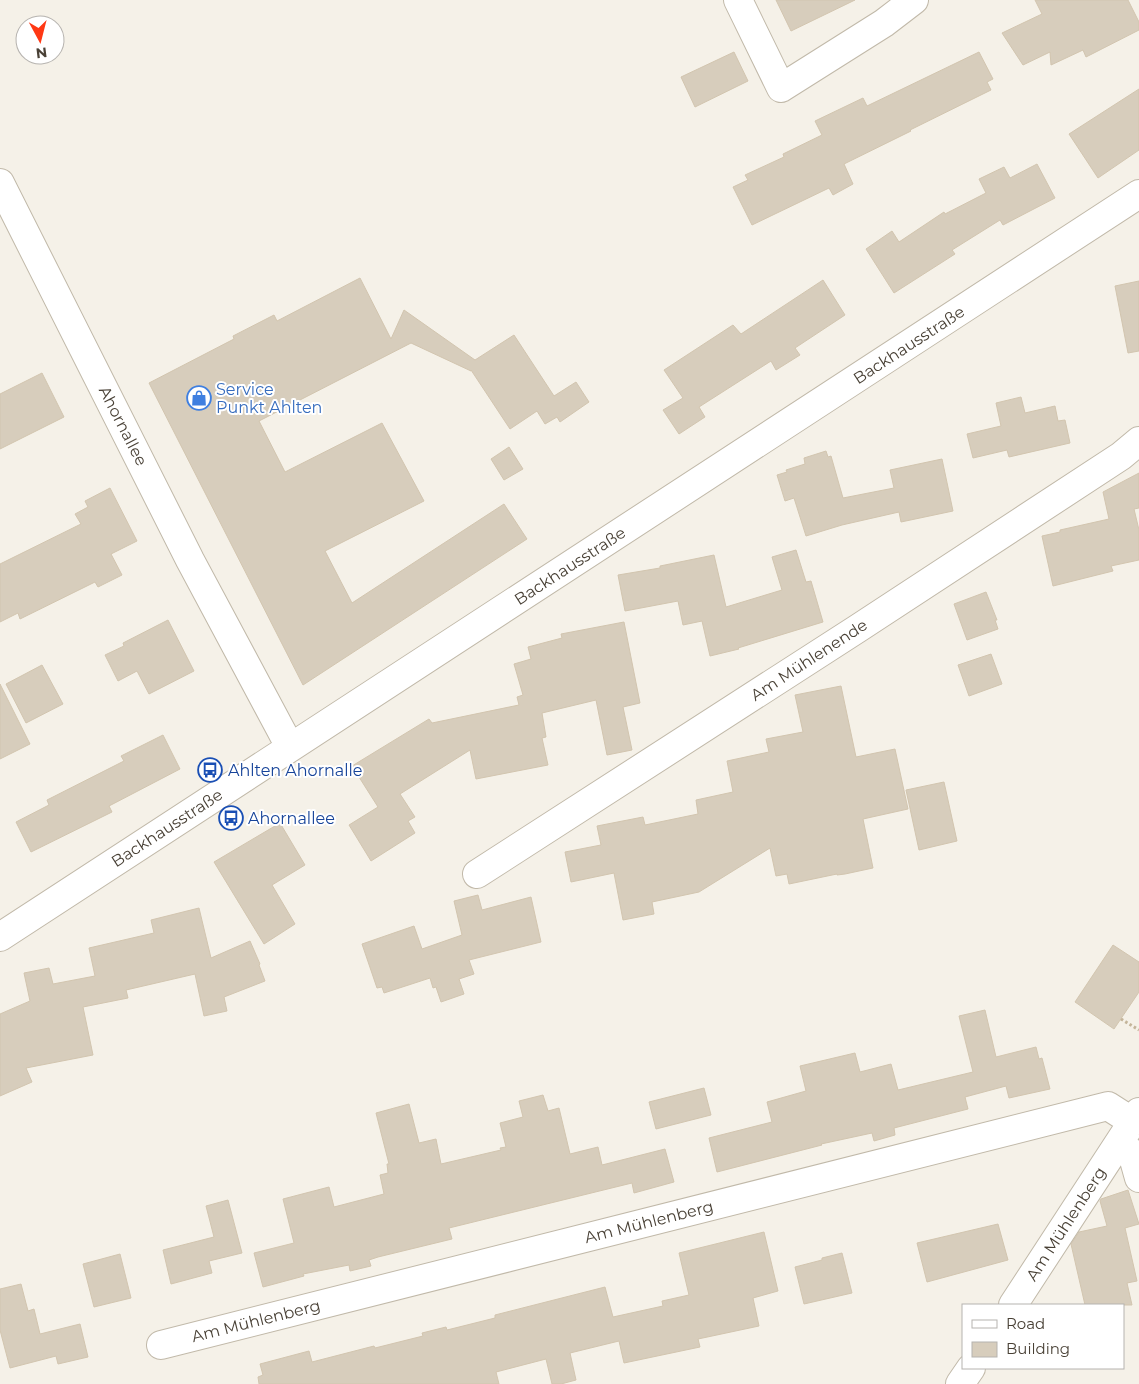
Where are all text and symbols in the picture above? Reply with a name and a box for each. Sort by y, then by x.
north arrow [15,15,65,65]
text: N [35,43,48,63]
street label: Backhausstraße [850,302,968,388]
place label: Service Punkt Ahlten [216,380,322,417]
street label: Ahornallee [95,383,151,469]
shop icon: Service Punkt Ahlten [186,385,212,411]
street label: Backhausstraße [511,523,629,609]
street label: Am Mühlenende [747,615,871,705]
bus stop icon: Ahlten Ahornalle [197,757,223,783]
place label: Ahlten Ahornalle [228,761,362,780]
street label: Backhausstraße [108,785,226,871]
bus stop icon: Ahornallee [218,805,244,831]
place label: Ahornallee [248,809,335,828]
street label: Am Mühlenberg [1022,1163,1110,1285]
street label: Am Mühlenberg [583,1197,715,1247]
street label: Am Mühlenberg [190,1296,322,1346]
legend [962,1304,1124,1369]
text: Road [1006,1314,1045,1333]
text: Building [1006,1339,1070,1358]

